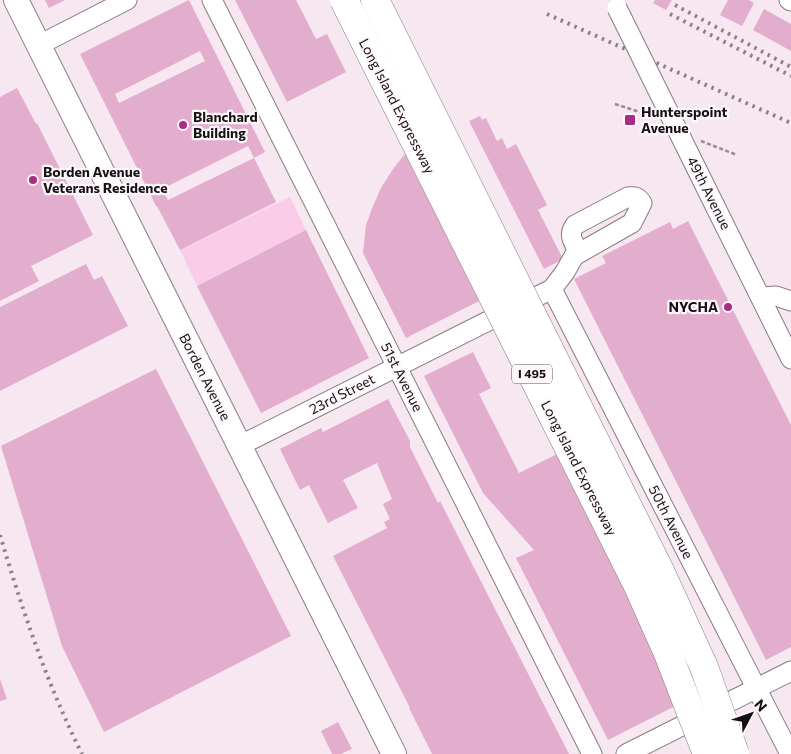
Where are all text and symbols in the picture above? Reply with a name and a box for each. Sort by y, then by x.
street label: Long Island Expressway [356,35,439,176]
place label: Hunterspoint Avenue [641,103,728,136]
place label: Blanchard Building [193,108,258,141]
marker: Hunterspoint Avenue [623,113,637,127]
marker: Blanchard Building [177,119,189,131]
street label: 49th Avenue [684,153,735,232]
place label: Borden Avenue Veterans Residence [43,163,168,196]
marker: Borden Avenue Veterans Residence [27,174,39,186]
place label: NYCHA [669,298,718,315]
marker: NYCHA [722,301,734,313]
street label: Borden Avenue [176,330,235,423]
street label: 51st Avenue [378,339,427,414]
road number: I 495 [512,364,552,384]
street label: 23rd Street [306,370,378,417]
street label: Long Island Expressway [538,397,621,538]
street label: 50th Avenue [646,482,697,561]
north arrow [726,689,776,739]
text: N [751,696,771,715]

